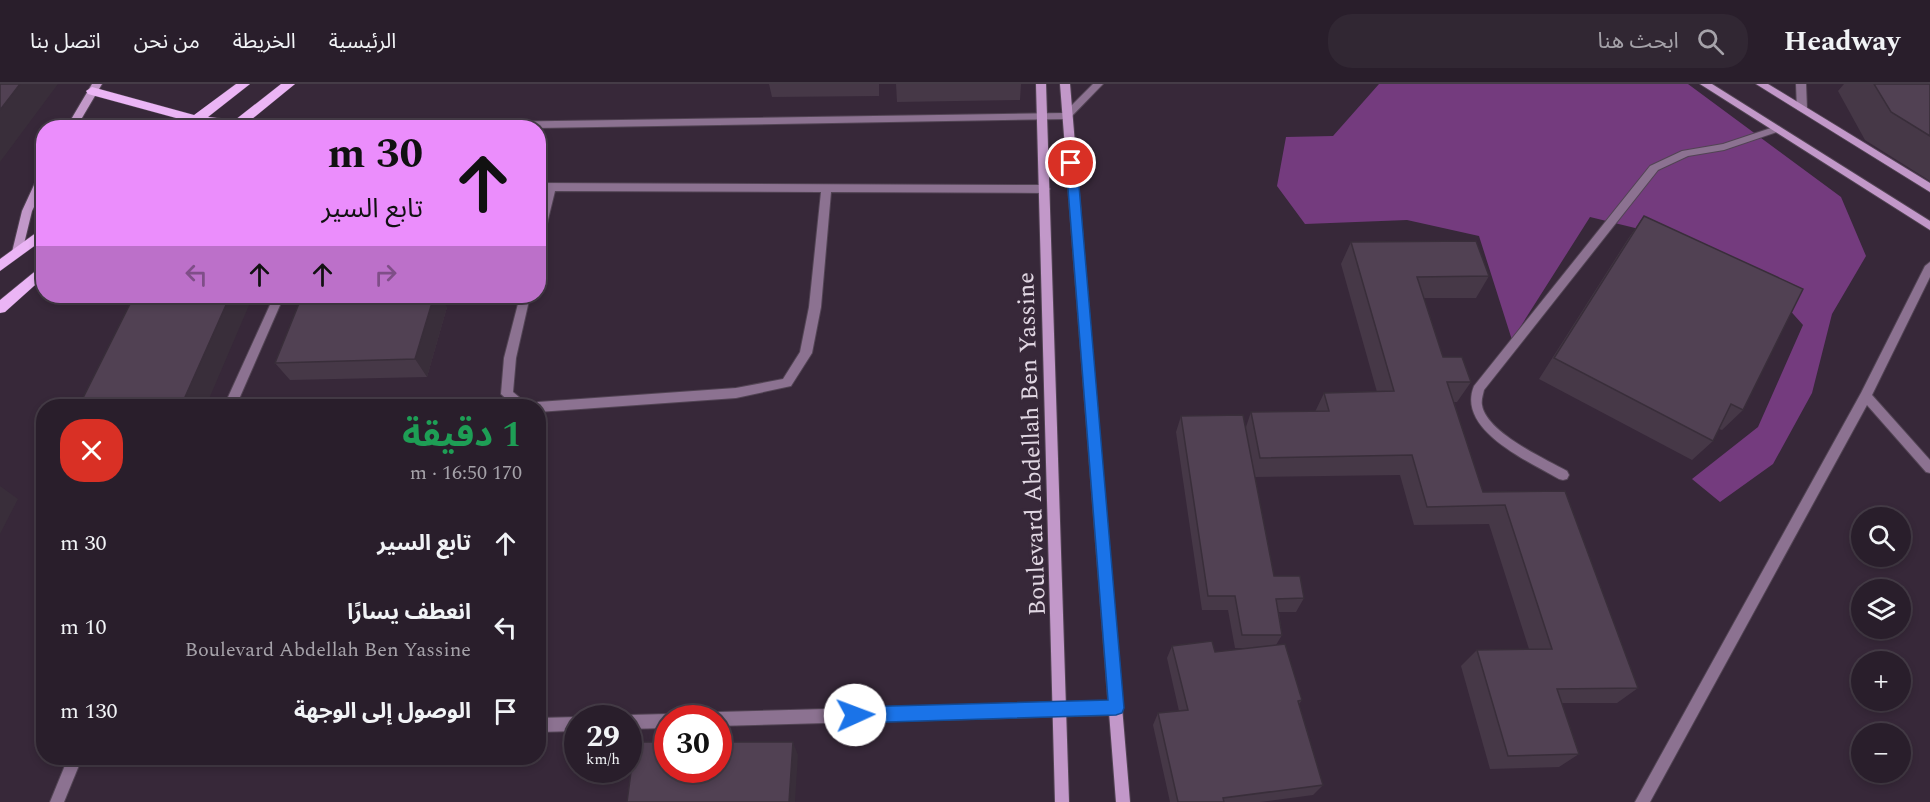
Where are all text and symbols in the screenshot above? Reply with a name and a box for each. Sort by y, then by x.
search box [1328,14,1748,68]
text: Headway [1784,20,1900,63]
text: ابحث هنا [1598,25,1679,58]
icon: search [1694,25,1727,58]
text: اتصل بنا [30,26,101,58]
text: من نحن [134,26,200,58]
text: الخريطة [233,26,296,58]
text: الرئيسية [329,26,396,58]
text: 30 m [328,123,423,186]
pin [1045,137,1096,188]
icon: ahead [444,144,522,222]
icon: arrive [1054,146,1087,179]
text: تابع السير [322,188,423,230]
icon: left [180,258,213,291]
icon: ahead [243,258,276,291]
icon: ahead [306,258,339,291]
icon: right [369,258,402,291]
street label: Boulevard Abdellah Ben Yassine [1008,272,1056,616]
text: 1 دقيقة [402,408,522,463]
button: close [60,419,123,482]
text: 170 m · 16:50 [410,458,522,488]
map controls [1851,507,1911,783]
button: search [1851,507,1911,567]
text: 30 m [60,527,106,560]
text: تابع السير [377,527,471,560]
icon: ahead [489,527,522,560]
button: layers [1851,579,1911,639]
text: انعطف يسارًا [347,596,471,629]
text: 10 m [60,611,106,644]
icon: left [489,611,522,644]
text: Boulevard Abdellah Ben Yassine [185,635,471,665]
button: + [1851,651,1911,711]
position arrow [823,683,887,747]
text: 130 m [60,695,117,728]
text: الوصول إلى الوجهة [294,695,471,728]
icon: arrive [489,695,522,728]
speed limit sign: 30 [654,705,732,783]
text: 29 [586,714,620,760]
button: − [1851,723,1911,783]
text: km/h [586,748,620,771]

